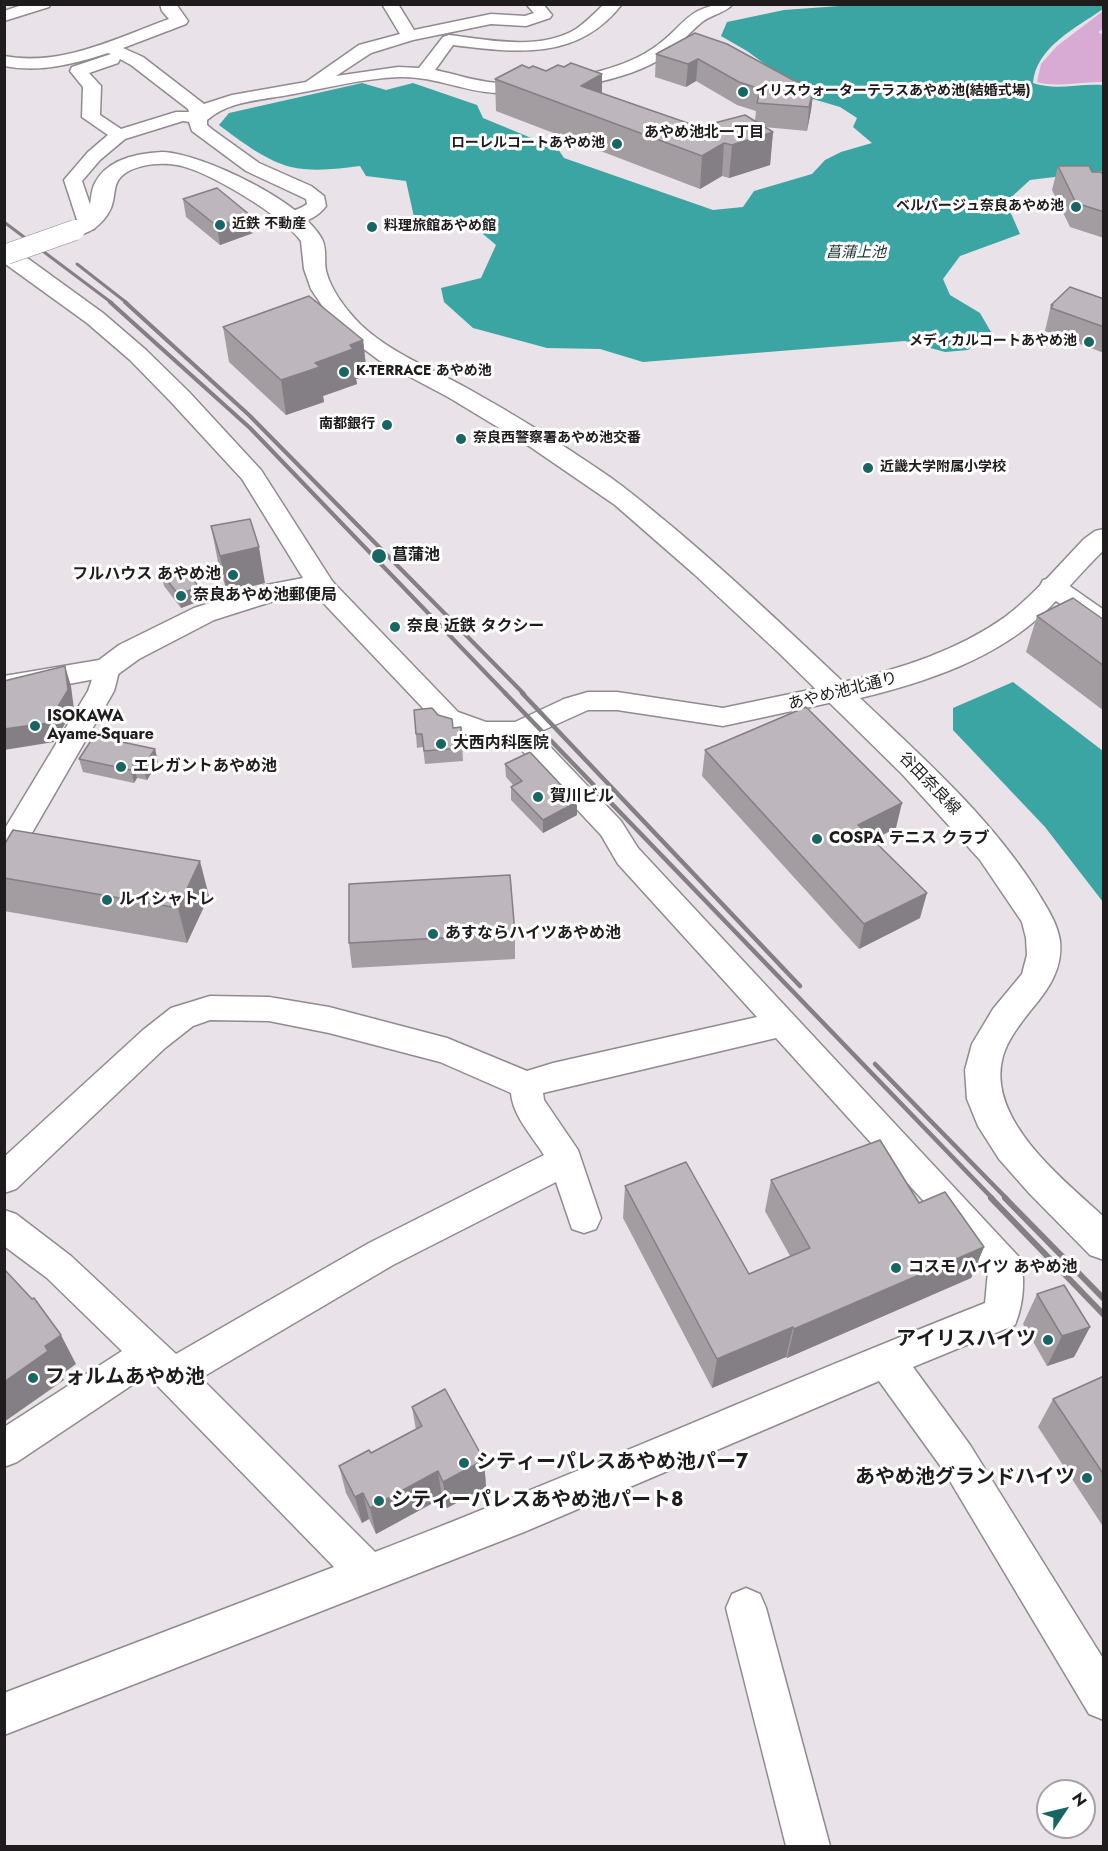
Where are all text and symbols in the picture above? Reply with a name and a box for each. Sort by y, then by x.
place label: イリスウォーターテラスあやめ池(結婚式場) [755,84,1031,100]
marker: イリスウォーターテラスあやめ池(結婚式場) [736,85,750,99]
district label: あやめ池北一丁目 [644,124,764,142]
place label: ローレルコートあやめ池 [451,136,605,152]
marker: ローレルコートあやめ池 [610,137,624,151]
place label: ベルパージュ奈良あやめ池 [896,199,1064,215]
marker: ベルパージュ奈良あやめ池 [1069,200,1083,214]
place label: 近鉄 不動産 [232,217,306,233]
marker: 近鉄 不動産 [213,218,227,232]
place label: 料理旅館あやめ館 [384,219,496,235]
marker: 料理旅館あやめ館 [365,220,379,234]
water label: 菖蒲上池 [826,244,886,262]
place label: メディカルコートあやめ池 [909,334,1077,350]
marker: メディカルコートあやめ池 [1082,335,1096,349]
place label: K-TERRACE あやめ池 [356,364,492,380]
marker: K-TERRACE あやめ池 [337,365,351,379]
place label: 南都銀行 [319,417,375,433]
marker: 南都銀行 [380,418,394,432]
place label: 奈良西警察署あやめ池交番 [473,431,641,447]
marker: 奈良西警察署あやめ池交番 [454,432,468,446]
place label: 近畿大学附属小学校 [880,460,1006,476]
marker: 近畿大学附属小学校 [861,461,875,475]
place label: 菖蒲池 [392,546,440,566]
marker: 菖蒲池 [370,547,388,565]
place label: フルハウス あやめ池 [72,565,221,585]
marker: フルハウス あやめ池 [226,568,240,582]
place label: 奈良あやめ池郵便局 [193,586,337,606]
marker: 奈良あやめ池郵便局 [174,589,188,603]
place label: 奈良 近鉄 タクシー [407,617,545,637]
marker: 奈良 近鉄 タクシー [388,620,402,634]
street label: あやめ池北通り [786,669,900,715]
place label: ISOKAWA Ayame-Square [47,707,154,745]
marker: ISOKAWA Ayame-Square [28,719,42,733]
place label: 大西内科医院 [453,734,549,754]
marker: 大西内科医院 [434,737,448,751]
street label: 谷田奈良線 [894,749,964,819]
place label: エレガントあやめ池 [133,757,277,777]
marker: エレガントあやめ池 [114,760,128,774]
place label: 賀川ビル [550,787,614,807]
marker: 賀川ビル [531,790,545,804]
place label: COSPA テニス クラブ [829,829,990,849]
marker: COSPA テニス クラブ [810,832,824,846]
place label: ルイシャトレ [119,890,215,910]
marker: ルイシャトレ [100,893,114,907]
place label: あすならハイツあやめ池 [445,924,621,944]
marker: あすならハイツあやめ池 [426,927,440,941]
place label: コスモ ハイツ あやめ池 [908,1258,1078,1278]
marker: コスモ ハイツ あやめ池 [889,1261,903,1275]
place label: アイリスハイツ [896,1328,1036,1352]
marker: アイリスハイツ [1041,1333,1055,1347]
place label: フォルムあやめ池 [45,1366,205,1390]
marker: フォルムあやめ池 [26,1371,40,1385]
place label: シティーパレスあやめ池パー7 [476,1451,748,1475]
marker: シティーパレスあやめ池パー7 [457,1456,471,1470]
place label: あやめ池グランドハイツ [855,1466,1075,1490]
marker: あやめ池グランドハイツ [1080,1471,1094,1485]
place label: シティーパレスあやめ池パート8 [391,1489,684,1513]
marker: シティーパレスあやめ池パート8 [372,1494,386,1508]
north arrow [1036,1779,1096,1839]
text: N [1066,1788,1093,1811]

